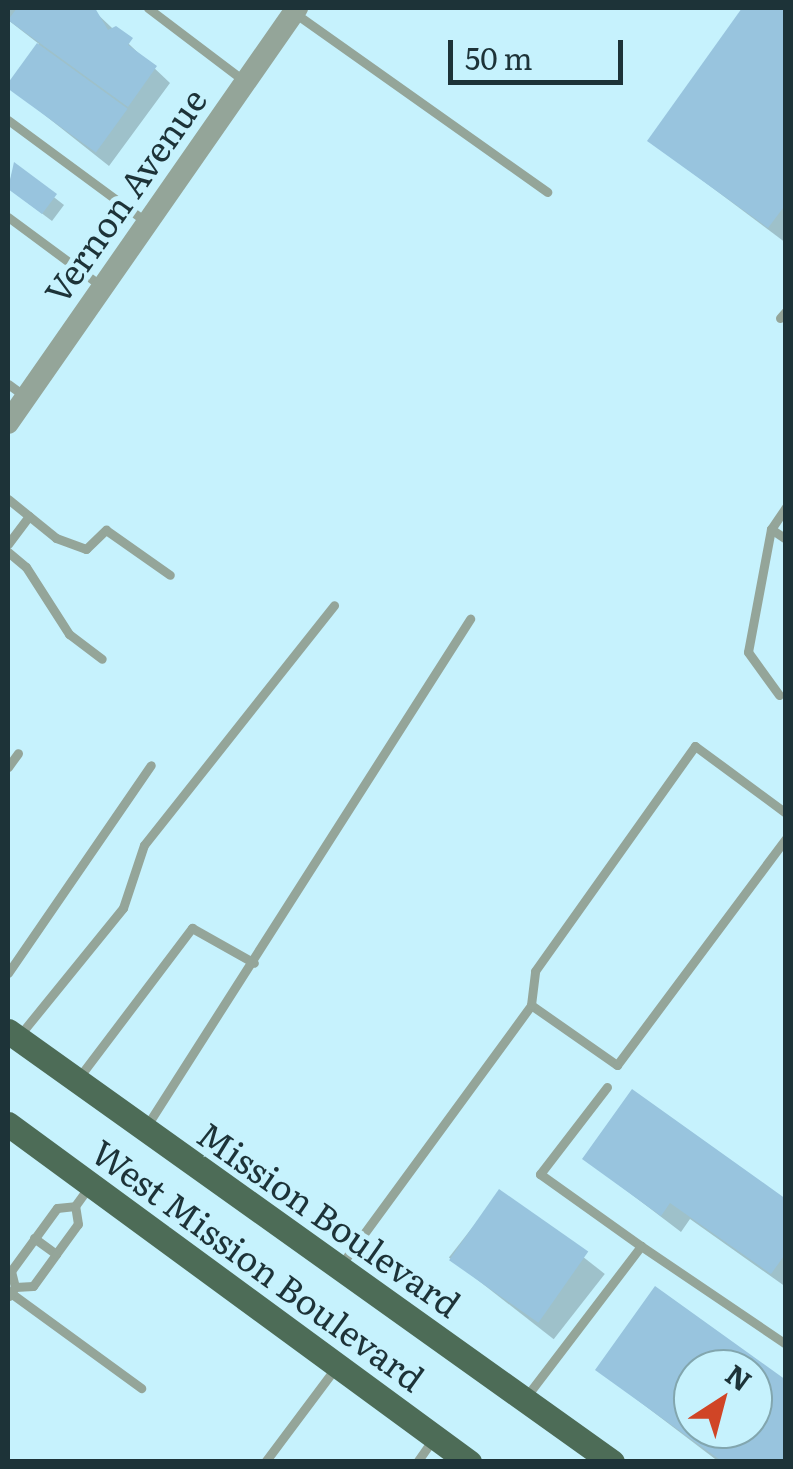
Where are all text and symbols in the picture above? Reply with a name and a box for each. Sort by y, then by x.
scale bar [453,20,628,82]
text: 50 m [465,35,533,79]
street label: Vernon Avenue [34,79,214,311]
street label: Mission Boulevard [191,1112,469,1324]
street label: West Mission Boulevard [85,1129,433,1399]
north arrow [673,1349,773,1449]
text: N [718,1352,761,1400]

